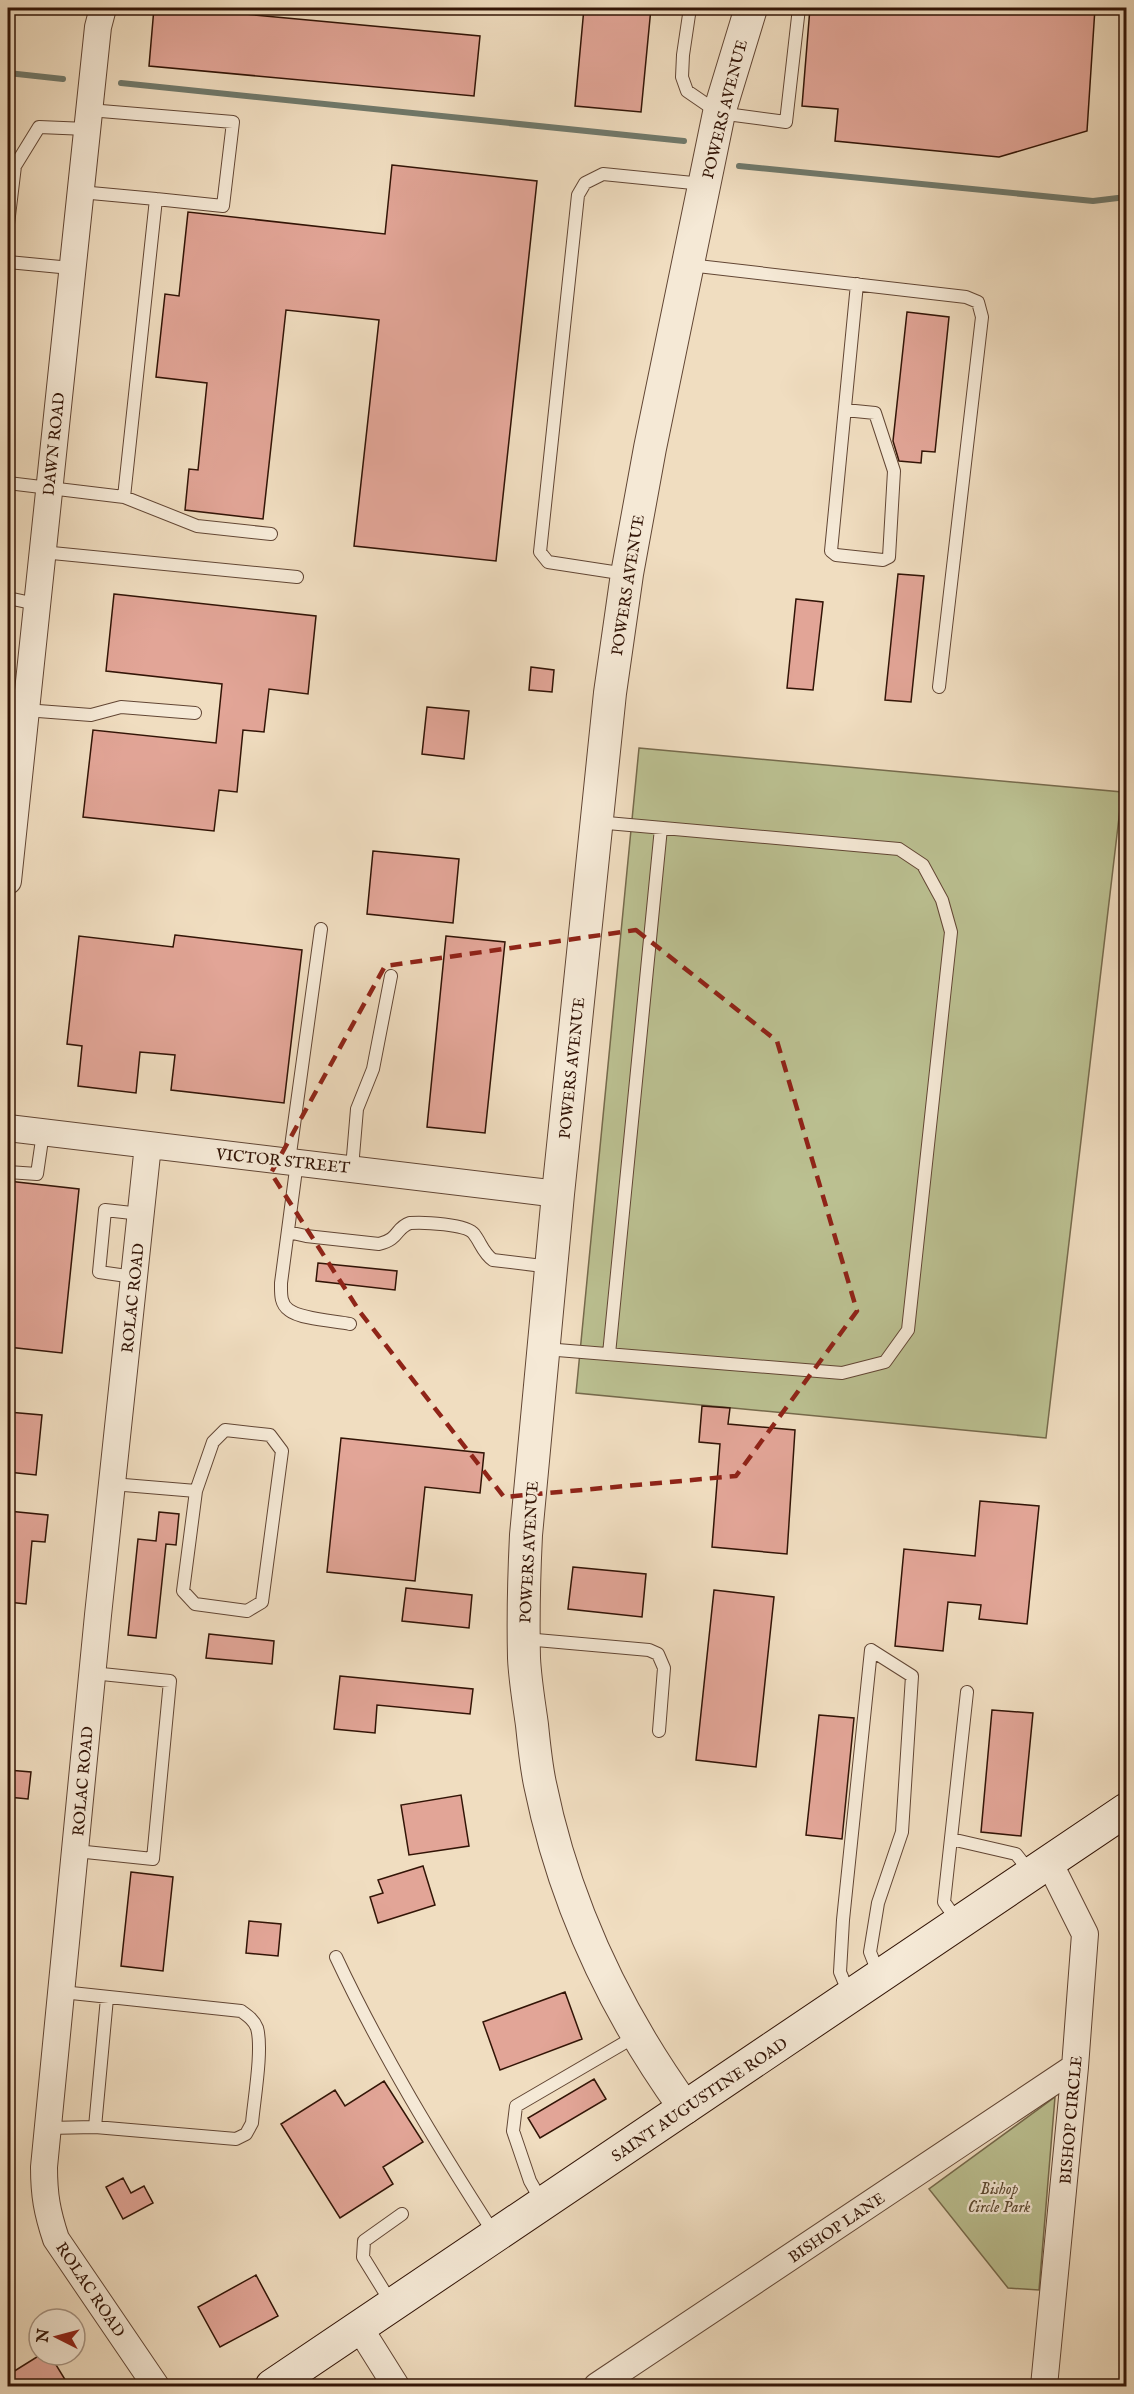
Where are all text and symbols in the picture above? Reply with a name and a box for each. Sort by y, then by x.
street label: POWERS AVENUE [699,38,753,181]
street label: DAWN ROAD [40,391,70,497]
street label: POWERS AVENUE [608,513,650,657]
street label: POWERS AVENUE [556,996,590,1140]
street label: VICTOR STREET [214,1145,351,1179]
street label: ROLAC ROAD [118,1242,150,1354]
street label: POWERS AVENUE [516,1480,544,1624]
street label: ROLAC ROAD [69,1725,99,1837]
street label: SAINT AUGUSTINE ROAD [608,2034,792,2167]
street label: BISHOP CIRCLE [1056,2055,1088,2185]
park label: Bishop Circle Park [968,2180,1031,2218]
street label: BISHOP LANE [785,2189,889,2268]
street label: ROLAC ROAD [50,2239,129,2342]
north arrow [27,2307,87,2367]
text: N [33,2328,55,2345]

